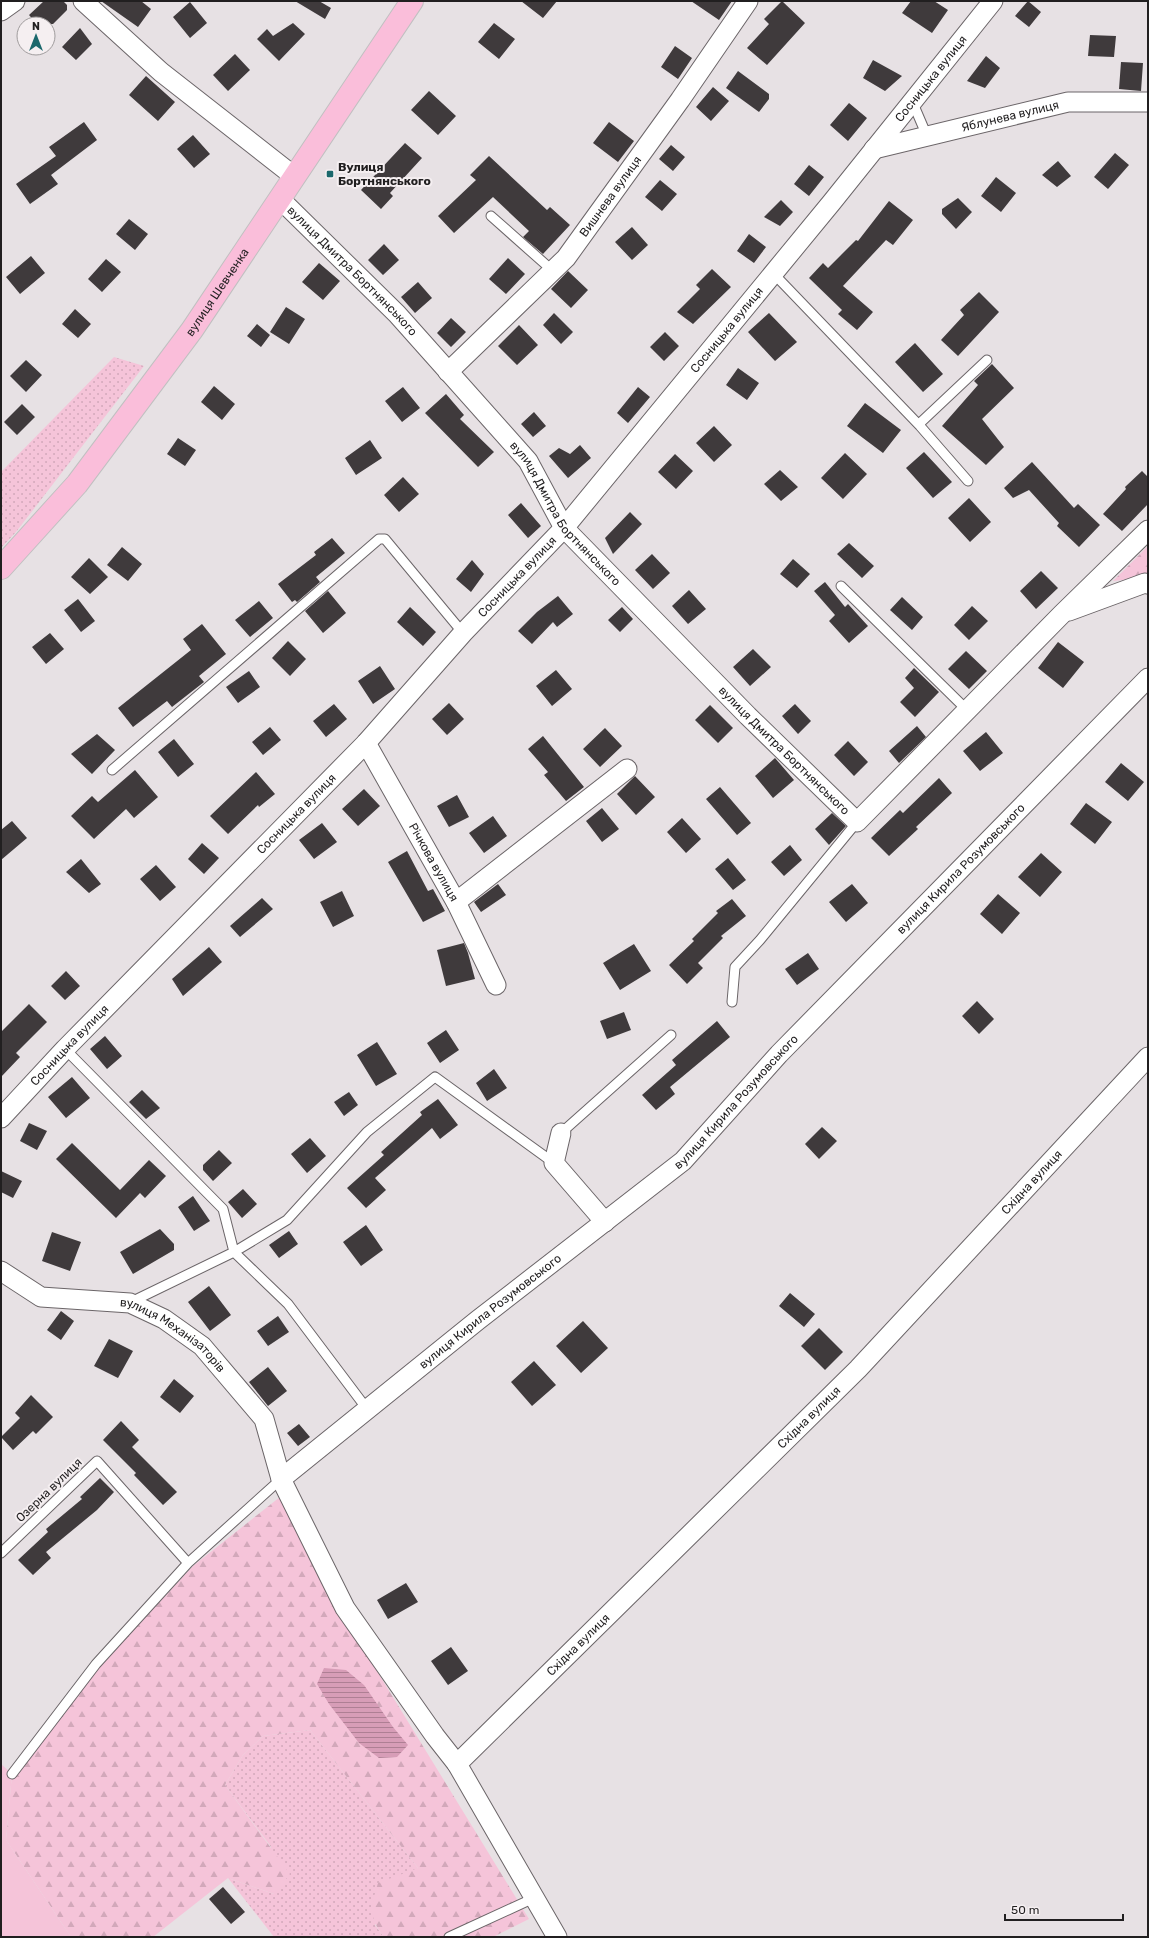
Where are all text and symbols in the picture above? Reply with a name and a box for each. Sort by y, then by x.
north arrow [16,16,56,56]
text: N [32,20,40,33]
street label: Сосницька вулиця [892,32,970,125]
street label: Яблунева вулиця [960,97,1060,135]
street label: Вишнева вулиця [577,153,644,240]
place label: Вулиця Бортнянського [338,160,431,188]
marker: Вулиця Бортнянського [325,169,335,179]
street label: вулиця Дмитра Бортнянського [284,203,420,339]
street label: вулиця Шевченка [183,246,252,339]
street label: Сосницька вулиця [687,284,766,376]
street label: вулиця Дмитра Бортнянського [507,439,624,589]
street label: Сосницька вулиця [475,533,559,620]
street label: вулиця Дмитра Бортнянського [716,683,852,818]
street label: Сосницька вулиця [254,771,339,857]
street label: вулиця Кирила Розумовського [894,801,1028,937]
street label: Річкова вулиця [406,821,461,904]
street label: Сосницька вулиця [28,1002,112,1089]
street label: вулиця Кирила Розумовського [672,1032,801,1172]
street label: Східна вулиця [998,1147,1065,1217]
street label: вулиця Кирила Розумовського [416,1251,564,1372]
street label: вулиця Механізаторів [119,1295,228,1375]
street label: Східна вулиця [775,1383,843,1451]
street label: Озерна вулиця [13,1455,85,1525]
street label: Східна вулиця [544,1611,612,1679]
scale bar [1005,1896,1123,1922]
text: 50 m [1011,1903,1039,1917]

